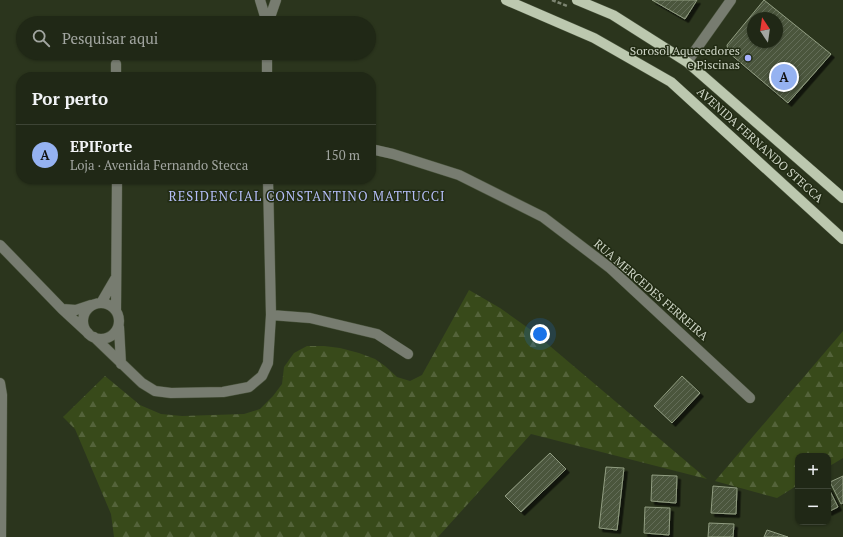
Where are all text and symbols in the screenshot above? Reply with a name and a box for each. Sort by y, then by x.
north arrow [747,12,783,48]
search box [16,16,376,60]
icon: search [30,27,52,49]
text: Pesquisar aqui [62,28,158,48]
place label: Sorosol Aquecedores e Piscinas [630,43,740,72]
marker: Sorosol Aquecedores e Piscinas [743,53,753,63]
pin: A [771,62,797,92]
street label: AVENIDA FERNANDO STECCA [694,84,827,206]
text: Por perto [32,87,108,110]
text: EPIForte [70,136,132,156]
text: A [40,146,50,164]
text: 150 m [325,146,360,164]
text: Loja · Avenida Fernando Stecca [70,156,248,174]
district label: RESIDENCIAL CONSTANTINO MATTUCCI [168,187,446,205]
street label: RUA MERCEDES FERREIRA [591,236,712,344]
your location [530,324,550,344]
map controls [795,453,831,525]
button: + [795,453,831,489]
button: − [795,489,831,525]

